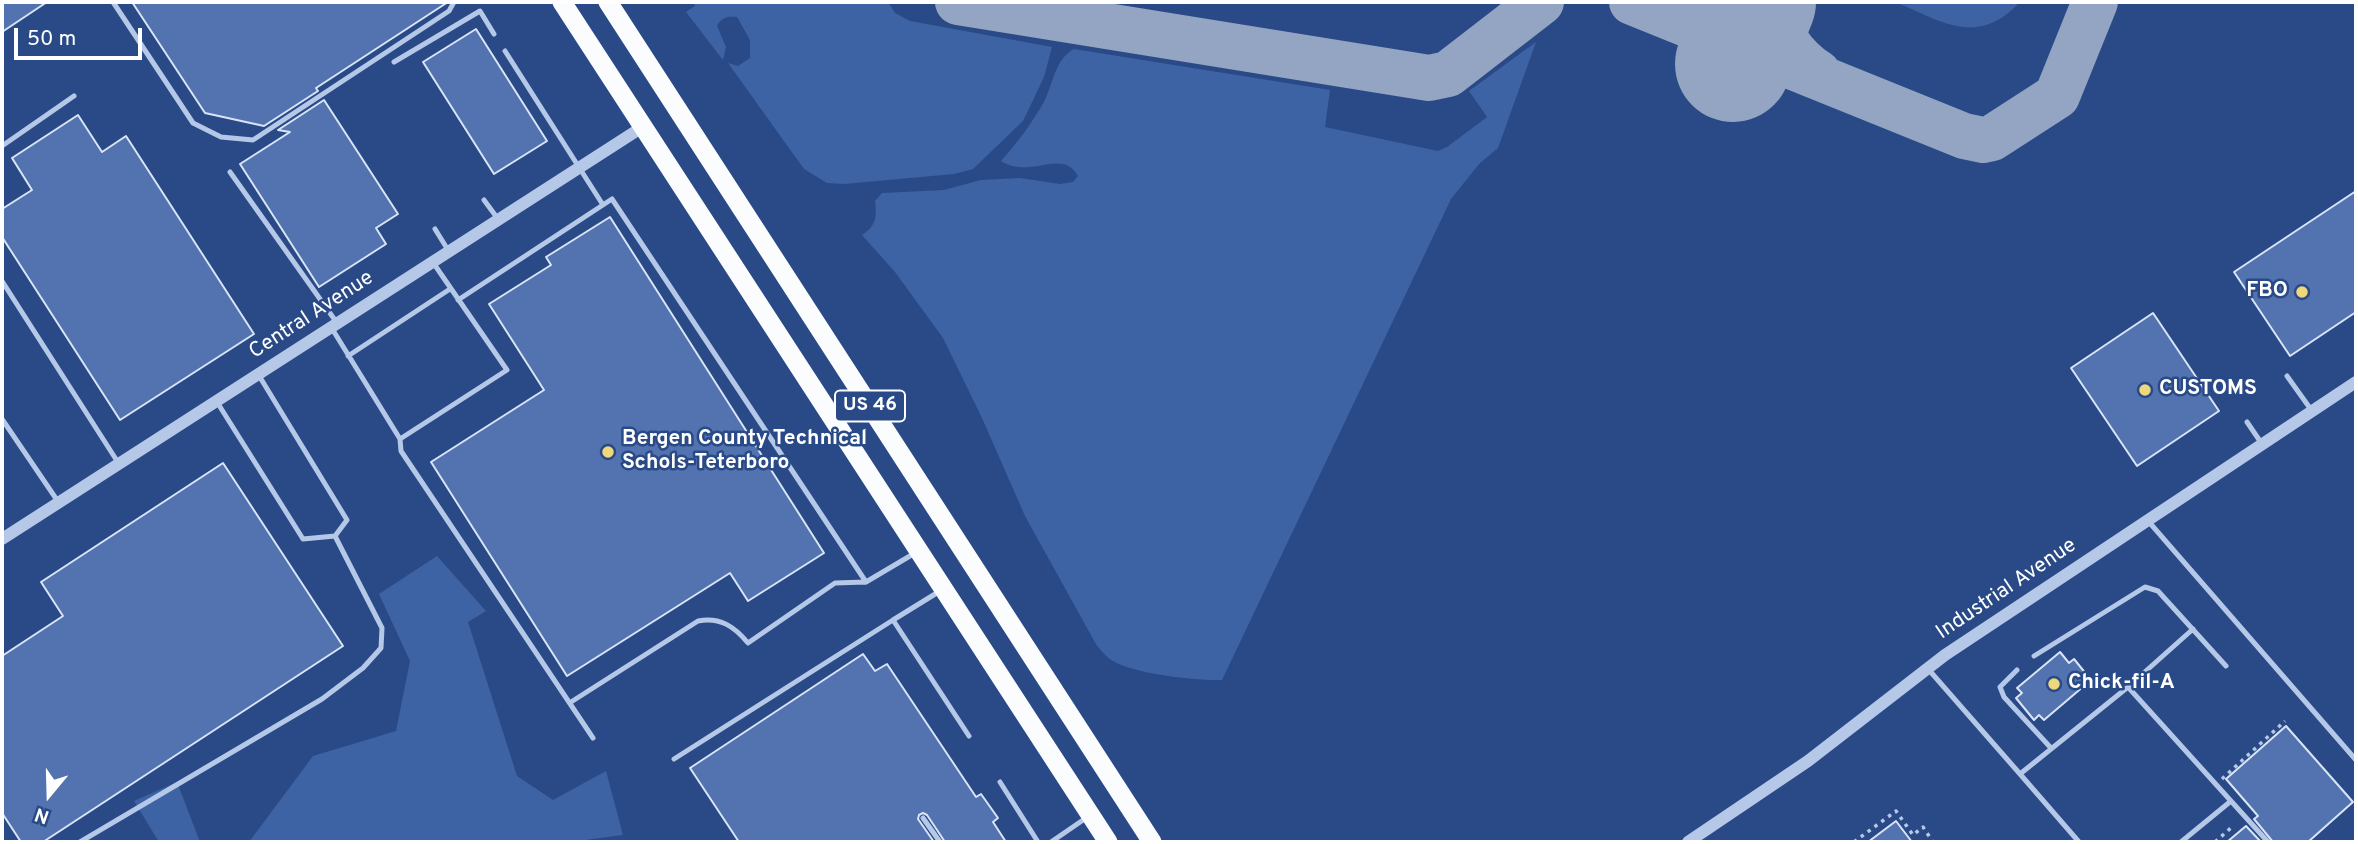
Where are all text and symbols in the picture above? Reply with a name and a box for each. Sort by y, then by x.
scale bar [18,14,145,58]
text: 50 m [27,26,76,53]
street label: Central Avenue [245,266,379,366]
place label: FBO [2246,279,2288,305]
marker: FBO [2294,284,2310,300]
place label: CUSTOMS [2159,377,2257,403]
marker: CUSTOMS [2137,382,2153,398]
road number: US 46 [835,390,905,422]
place label: Bergen County Technical Schols-Teterboro [622,427,867,477]
marker: Bergen County Technical Schols-Teterboro [600,444,616,460]
street label: Industrial Avenue [1932,534,2082,646]
place label: Chick-fil-A [2068,671,2175,697]
marker: Chick-fil-A [2046,676,2062,692]
north arrow [14,760,84,830]
text: N [32,801,53,828]

